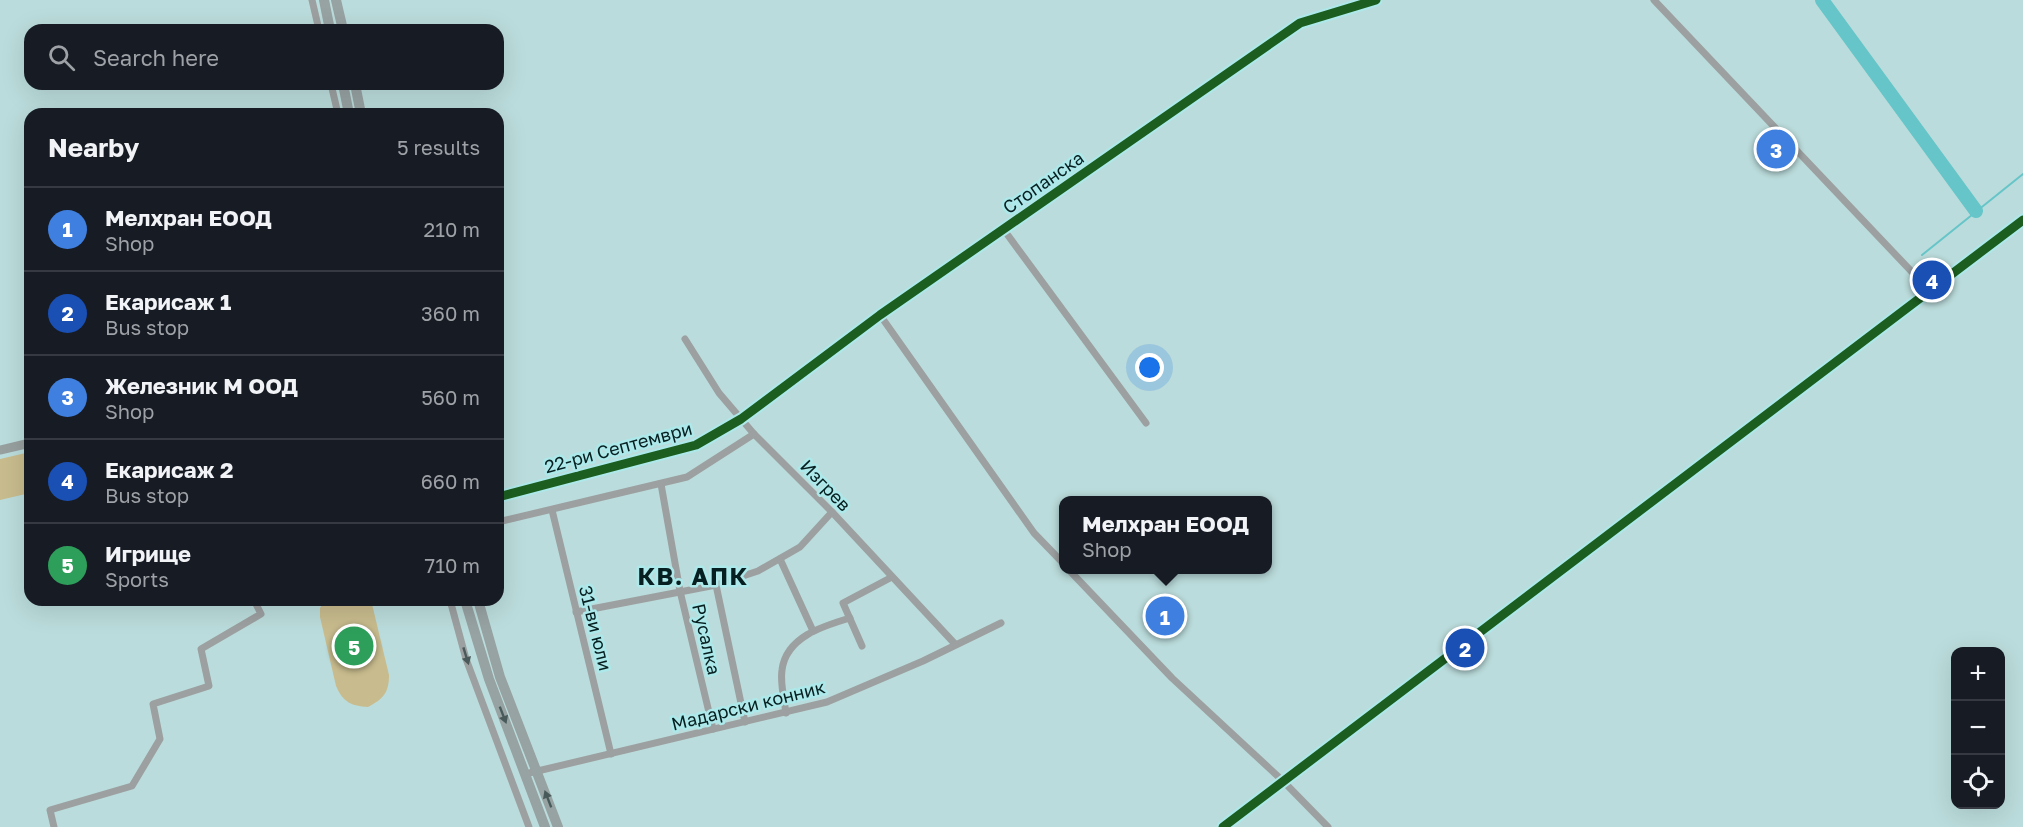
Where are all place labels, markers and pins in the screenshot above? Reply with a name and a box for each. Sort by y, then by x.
pin: 3 [1756,126,1796,172]
pin: 4 [1912,258,1952,302]
pin: 1 [1146,594,1184,638]
pin: 5 [334,624,374,668]
pin: 2 [1446,626,1484,670]

